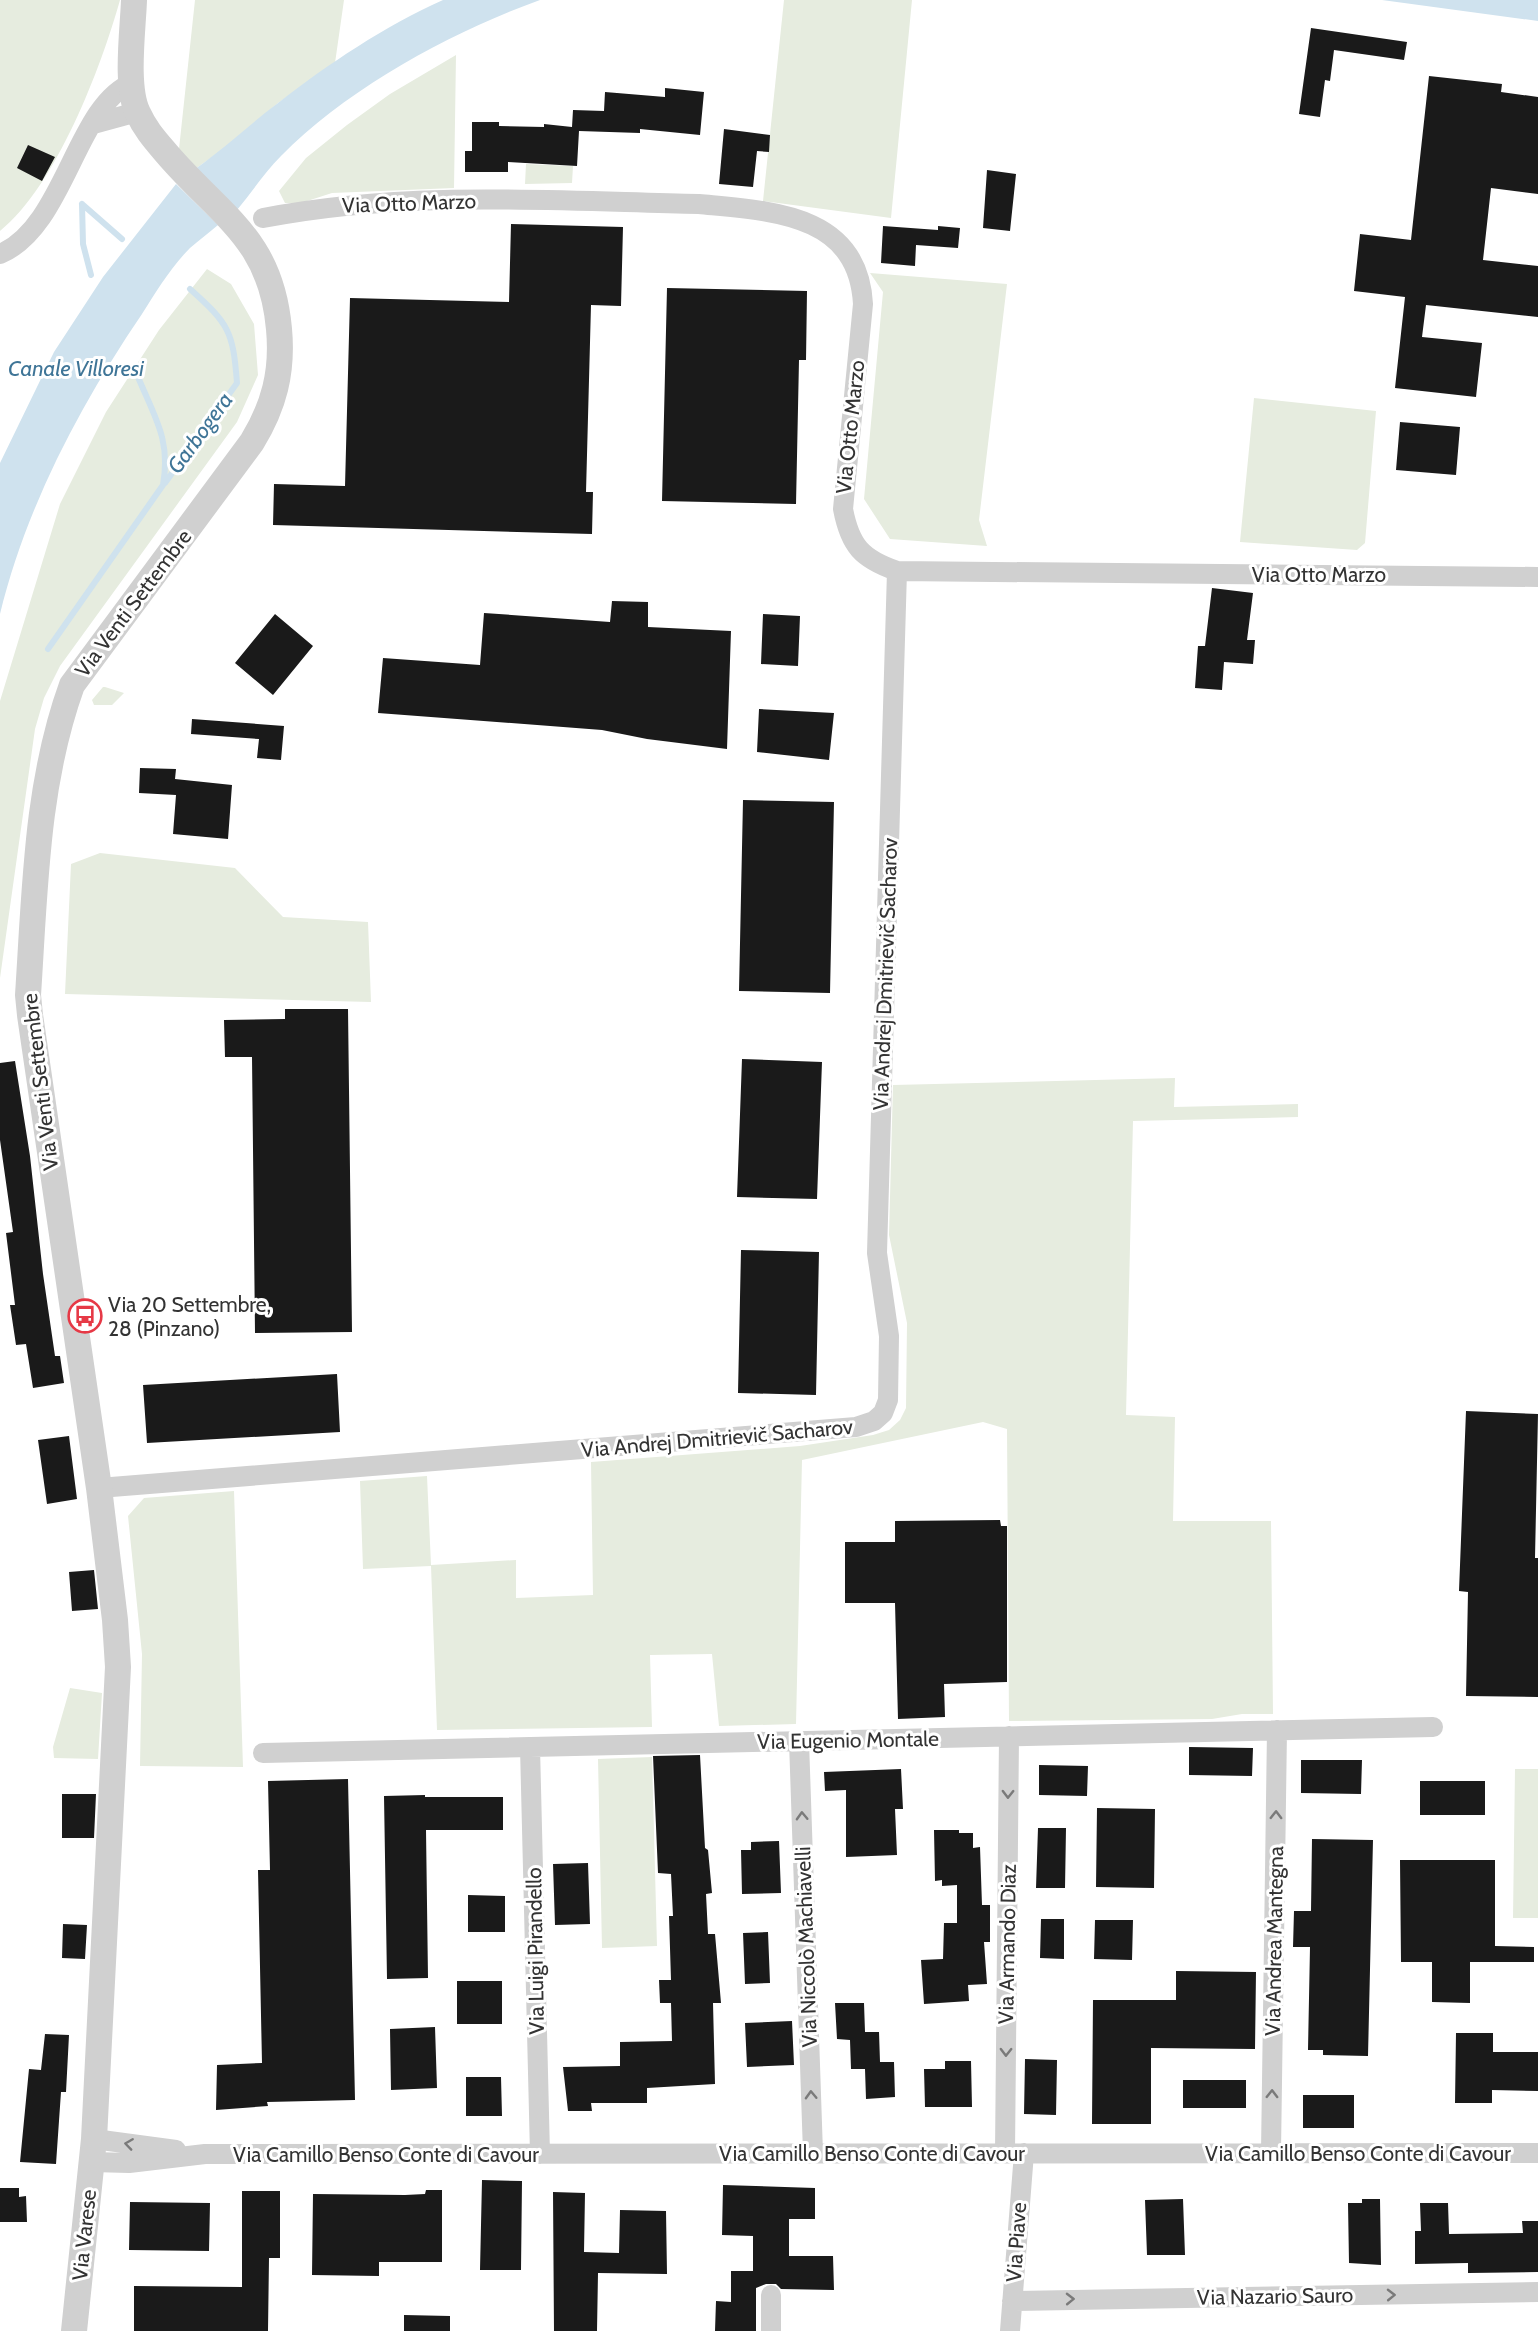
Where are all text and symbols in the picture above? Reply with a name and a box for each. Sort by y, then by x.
street label: Via Otto Marzo [341,188,477,218]
water label: Canale Villoresi [8,355,144,382]
street label: Via Otto Marzo [831,359,869,495]
water label: Garbogera [162,387,238,479]
street label: Via Venti Settembre [69,524,197,682]
street label: Via Otto Marzo [1252,562,1386,587]
street label: Via Andrej Dmitrievič Sacharov [868,837,903,1111]
street label: Via Venti Settembre [17,992,63,1172]
place label: Via 20 Settembre, 28 (Pinzano) [108,1292,271,1341]
bus stop icon: Via 20 Settembre, 28 (Pinzano) [67,1298,103,1334]
street label: Via Andrej Dmitrievič Sacharov [580,1414,855,1463]
street label: Via Eugenio Montale [757,1726,939,1754]
one-way arrow [1002,1790,1014,1799]
one-way arrow [1270,1811,1282,1820]
one-way arrow [795,1812,808,1821]
street label: Via Niccolò Machiavelli [790,1846,822,2048]
street label: Via Andrea Mantegna [1260,1846,1288,2036]
street label: Via Armando Diaz [993,1864,1021,2024]
street label: Via Luigi Pirandello [521,1867,549,2035]
one-way arrow [1000,2048,1012,2057]
one-way arrow [1266,2089,1278,2098]
one-way arrow [805,2090,817,2099]
one-way arrow [124,2138,133,2151]
street label: Via Camillo Benso Conte di Cavour [719,2141,1025,2166]
street label: Via Camillo Benso Conte di Cavour [1205,2141,1511,2166]
street label: Via Camillo Benso Conte di Cavour [233,2142,539,2167]
street label: Via Varese [67,2188,101,2282]
street label: Via Piave [1001,2201,1031,2283]
street label: Via Nazario Sauro [1197,2282,1353,2310]
one-way arrow [1386,2288,1395,2301]
one-way arrow [1066,2293,1075,2306]

